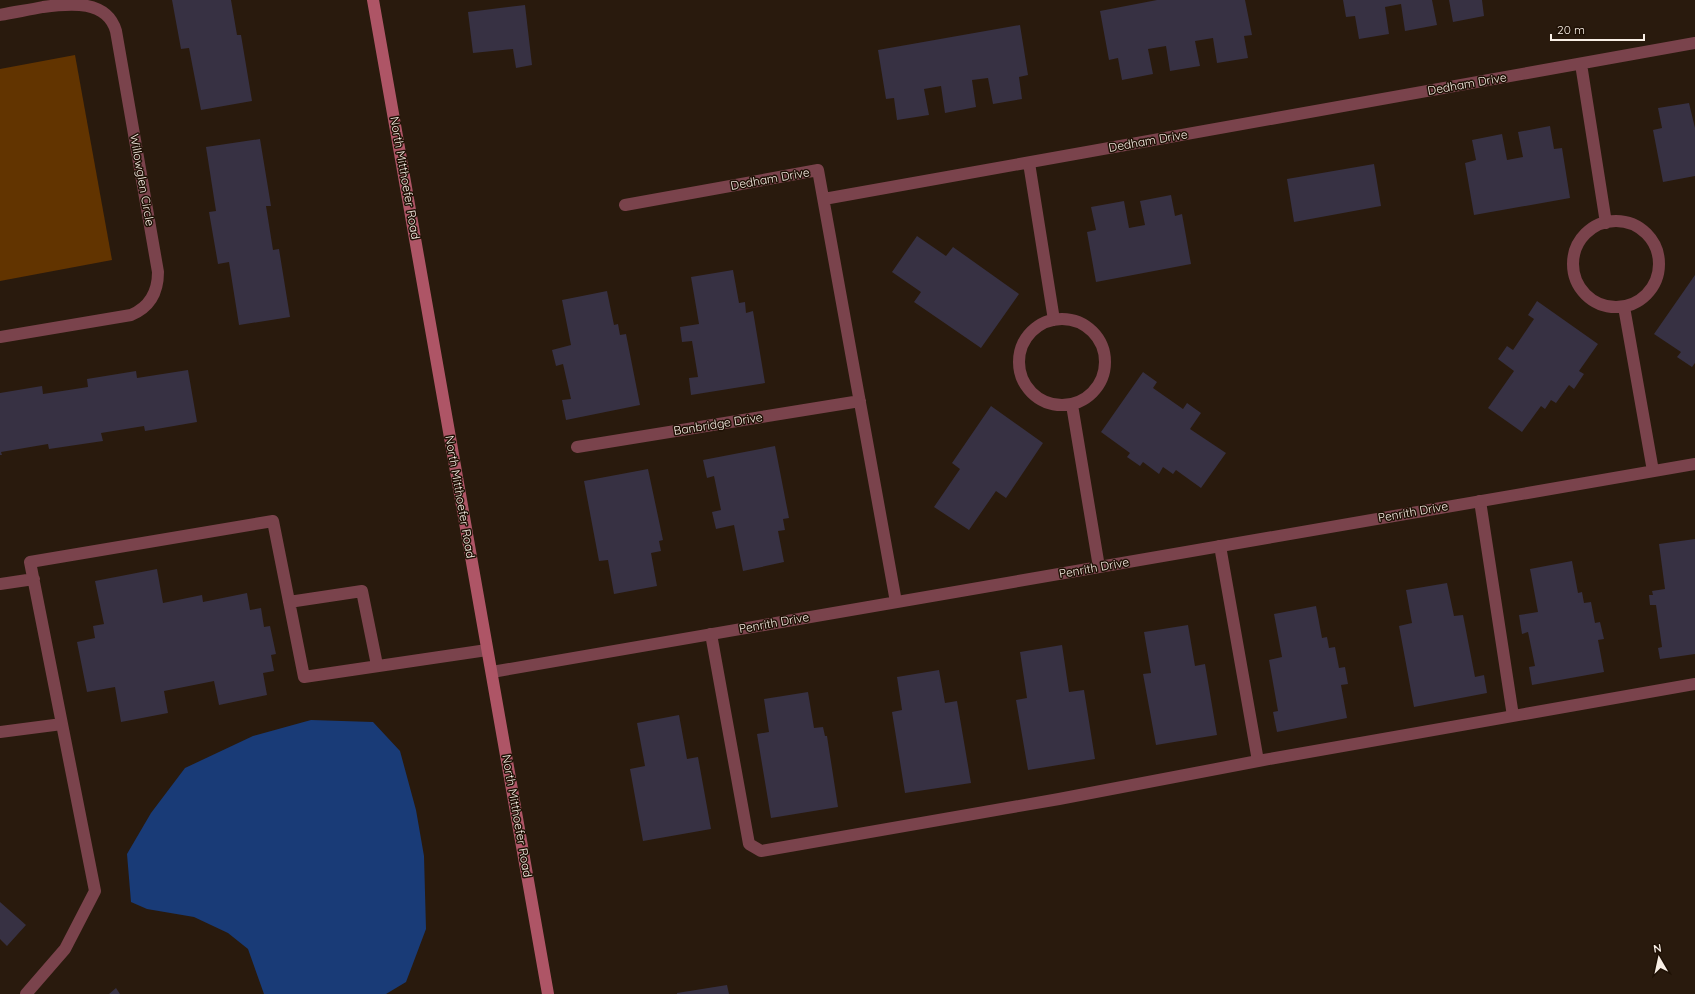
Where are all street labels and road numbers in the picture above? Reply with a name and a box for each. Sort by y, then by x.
street label: Dedham Drive [1426,69,1508,98]
street label: North Mitthoefer Road [387,115,424,241]
street label: Dedham Drive [1107,126,1189,155]
street label: Willowglen Circle [127,133,158,227]
street label: Dedham Drive [729,164,811,193]
street label: Banbridge Drive [672,409,764,438]
street label: North Mitthoefer Road [442,434,479,560]
street label: Penrith Drive [1377,498,1449,525]
street label: Penrith Drive [1058,554,1130,581]
street label: Penrith Drive [738,609,810,636]
street label: North Mitthoefer Road [499,753,536,879]

